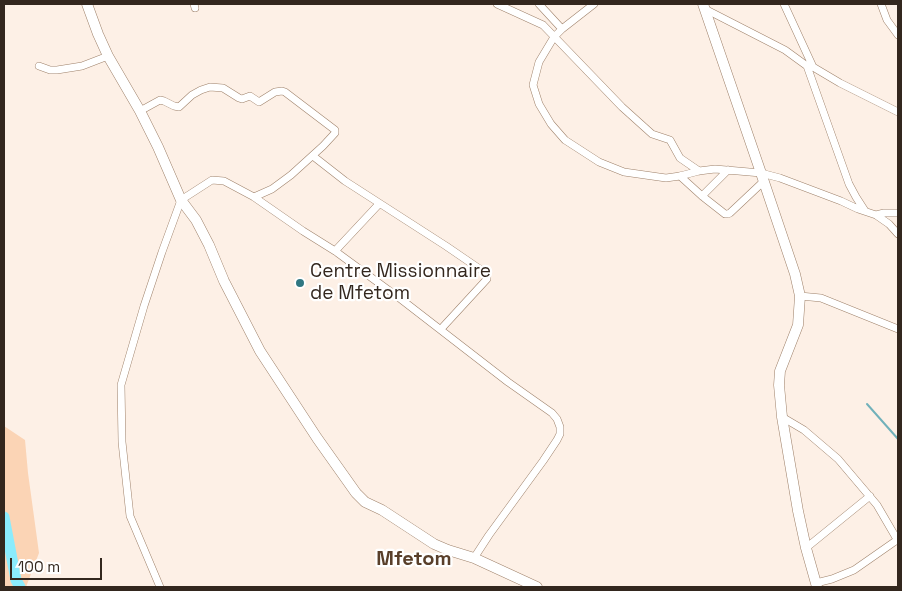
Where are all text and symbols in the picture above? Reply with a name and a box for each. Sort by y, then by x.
place label: Centre Missionnaire de Mfetom [310,261,491,305]
marker: Centre Missionnaire de Mfetom [294,277,306,289]
scale bar [12,548,105,580]
district label: Mfetom [376,548,452,572]
text: 100 m [18,557,60,576]

